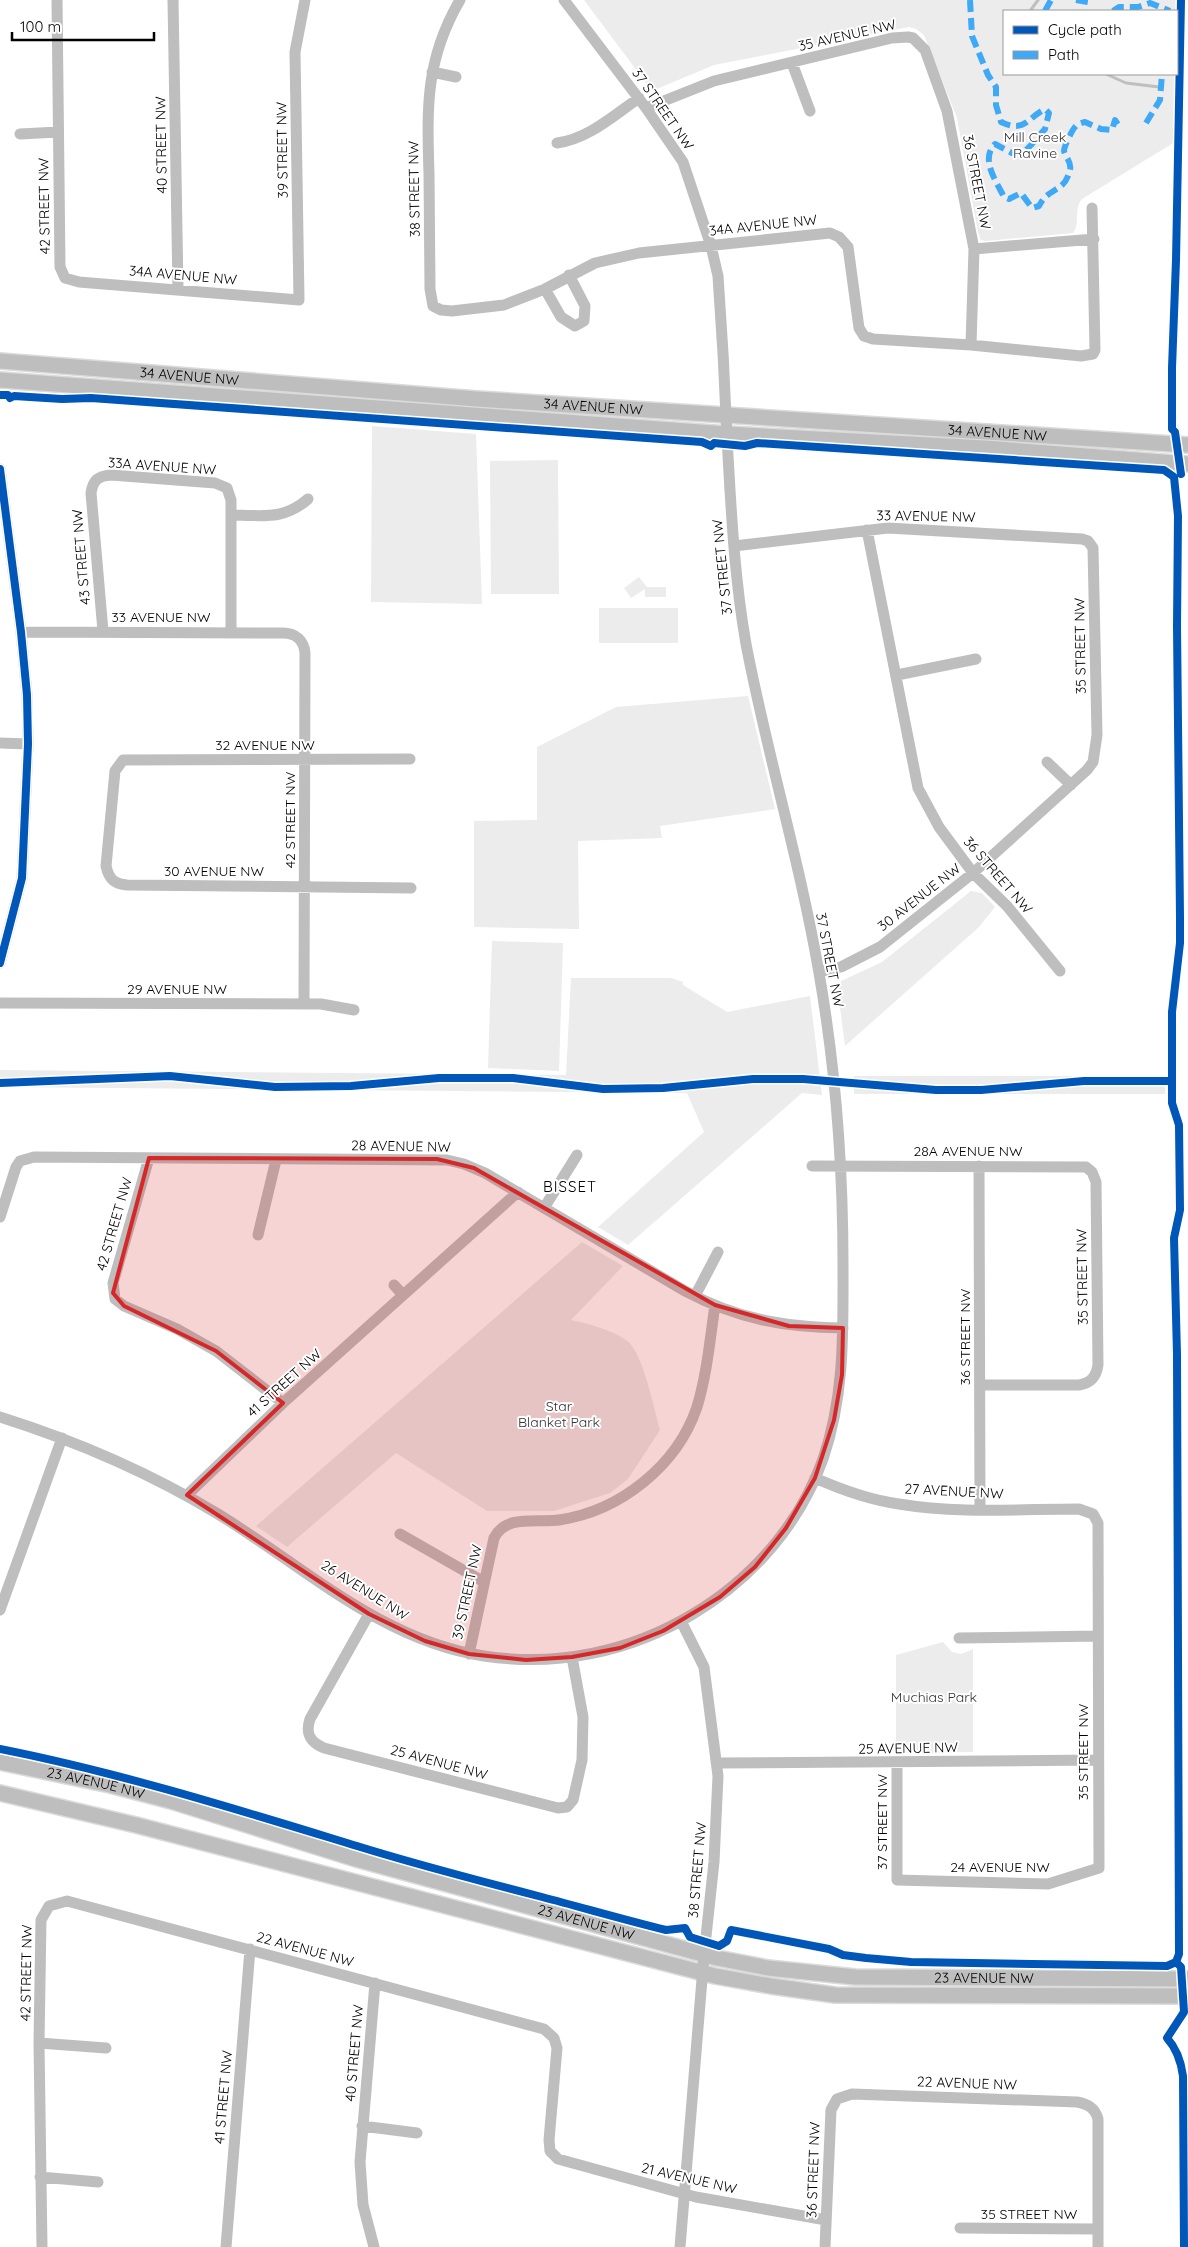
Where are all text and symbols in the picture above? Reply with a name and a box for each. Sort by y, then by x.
scale bar [12,10,155,42]
legend [1003,10,1178,75]
street label: 35 AVENUE NW [797,15,898,55]
text: 100 m [20,17,61,36]
text: Cycle path [1048,20,1122,39]
text: Path [1048,45,1080,64]
street label: 37 STREET NW [628,65,698,154]
street label: 40 STREET NW [151,96,171,194]
street label: 39 STREET NW [272,101,292,198]
park label: Mill Creek Ravine [1004,128,1066,162]
street label: 36 STREET NW [959,133,995,231]
street label: 38 STREET NW [404,140,424,237]
street label: 42 STREET NW [34,157,54,254]
street label: 34A AVENUE NW [708,210,818,240]
street label: 34A AVENUE NW [128,261,238,289]
street label: 34 AVENUE NW [139,363,240,389]
street label: 34 AVENUE NW [543,394,644,419]
street label: 34 AVENUE NW [947,420,1048,445]
street label: 33A AVENUE NW [107,453,217,479]
street label: 33 AVENUE NW [876,506,976,526]
street label: 43 STREET NW [68,508,94,606]
street label: 37 STREET NW [708,518,736,616]
street label: 35 STREET NW [1070,597,1090,694]
street label: 33 AVENUE NW [111,608,211,626]
street label: 32 AVENUE NW [215,736,315,754]
street label: 42 STREET NW [281,771,299,868]
street label: 36 STREET NW [960,833,1037,918]
street label: 30 AVENUE NW [874,859,964,935]
street label: 30 AVENUE NW [164,862,265,880]
street label: 37 STREET NW [812,911,848,1009]
street label: 29 AVENUE NW [127,980,228,998]
street label: 28 AVENUE NW [351,1136,452,1156]
street label: 28A AVENUE NW [914,1142,1023,1160]
street label: 42 STREET NW [92,1175,136,1273]
district label: BISSET [543,1177,597,1196]
street label: 35 STREET NW [1072,1228,1092,1325]
street label: 36 STREET NW [956,1288,974,1385]
street label: 41 STREET NW [243,1345,325,1421]
park label: Star Blanket Park [518,1397,600,1431]
street label: 27 AVENUE NW [904,1479,1004,1503]
street label: 39 STREET NW [448,1542,486,1641]
street label: 26 AVENUE NW [318,1556,412,1624]
park label: Muchias Park [891,1688,977,1706]
street label: 35 STREET NW [1074,1703,1092,1800]
street label: 25 AVENUE NW [858,1738,959,1758]
street label: 25 AVENUE NW [388,1740,490,1784]
street label: 23 AVENUE NW [45,1763,147,1803]
street label: 37 STREET NW [873,1774,891,1870]
street label: 38 STREET NW [684,1821,710,1919]
street label: 24 AVENUE NW [950,1858,1050,1876]
street label: 23 AVENUE NW [536,1900,637,1944]
street label: 42 STREET NW [16,1924,36,2021]
street label: 22 AVENUE NW [254,1927,356,1971]
street label: 23 AVENUE NW [934,1968,1034,1987]
street label: 40 STREET NW [341,2003,367,2102]
street label: 41 STREET NW [210,2049,236,2145]
street label: 22 AVENUE NW [917,2072,1018,2094]
street label: 36 STREET NW [802,2121,824,2218]
street label: 21 AVENUE NW [639,2158,739,2198]
street label: 35 STREET NW [981,2205,1078,2223]

